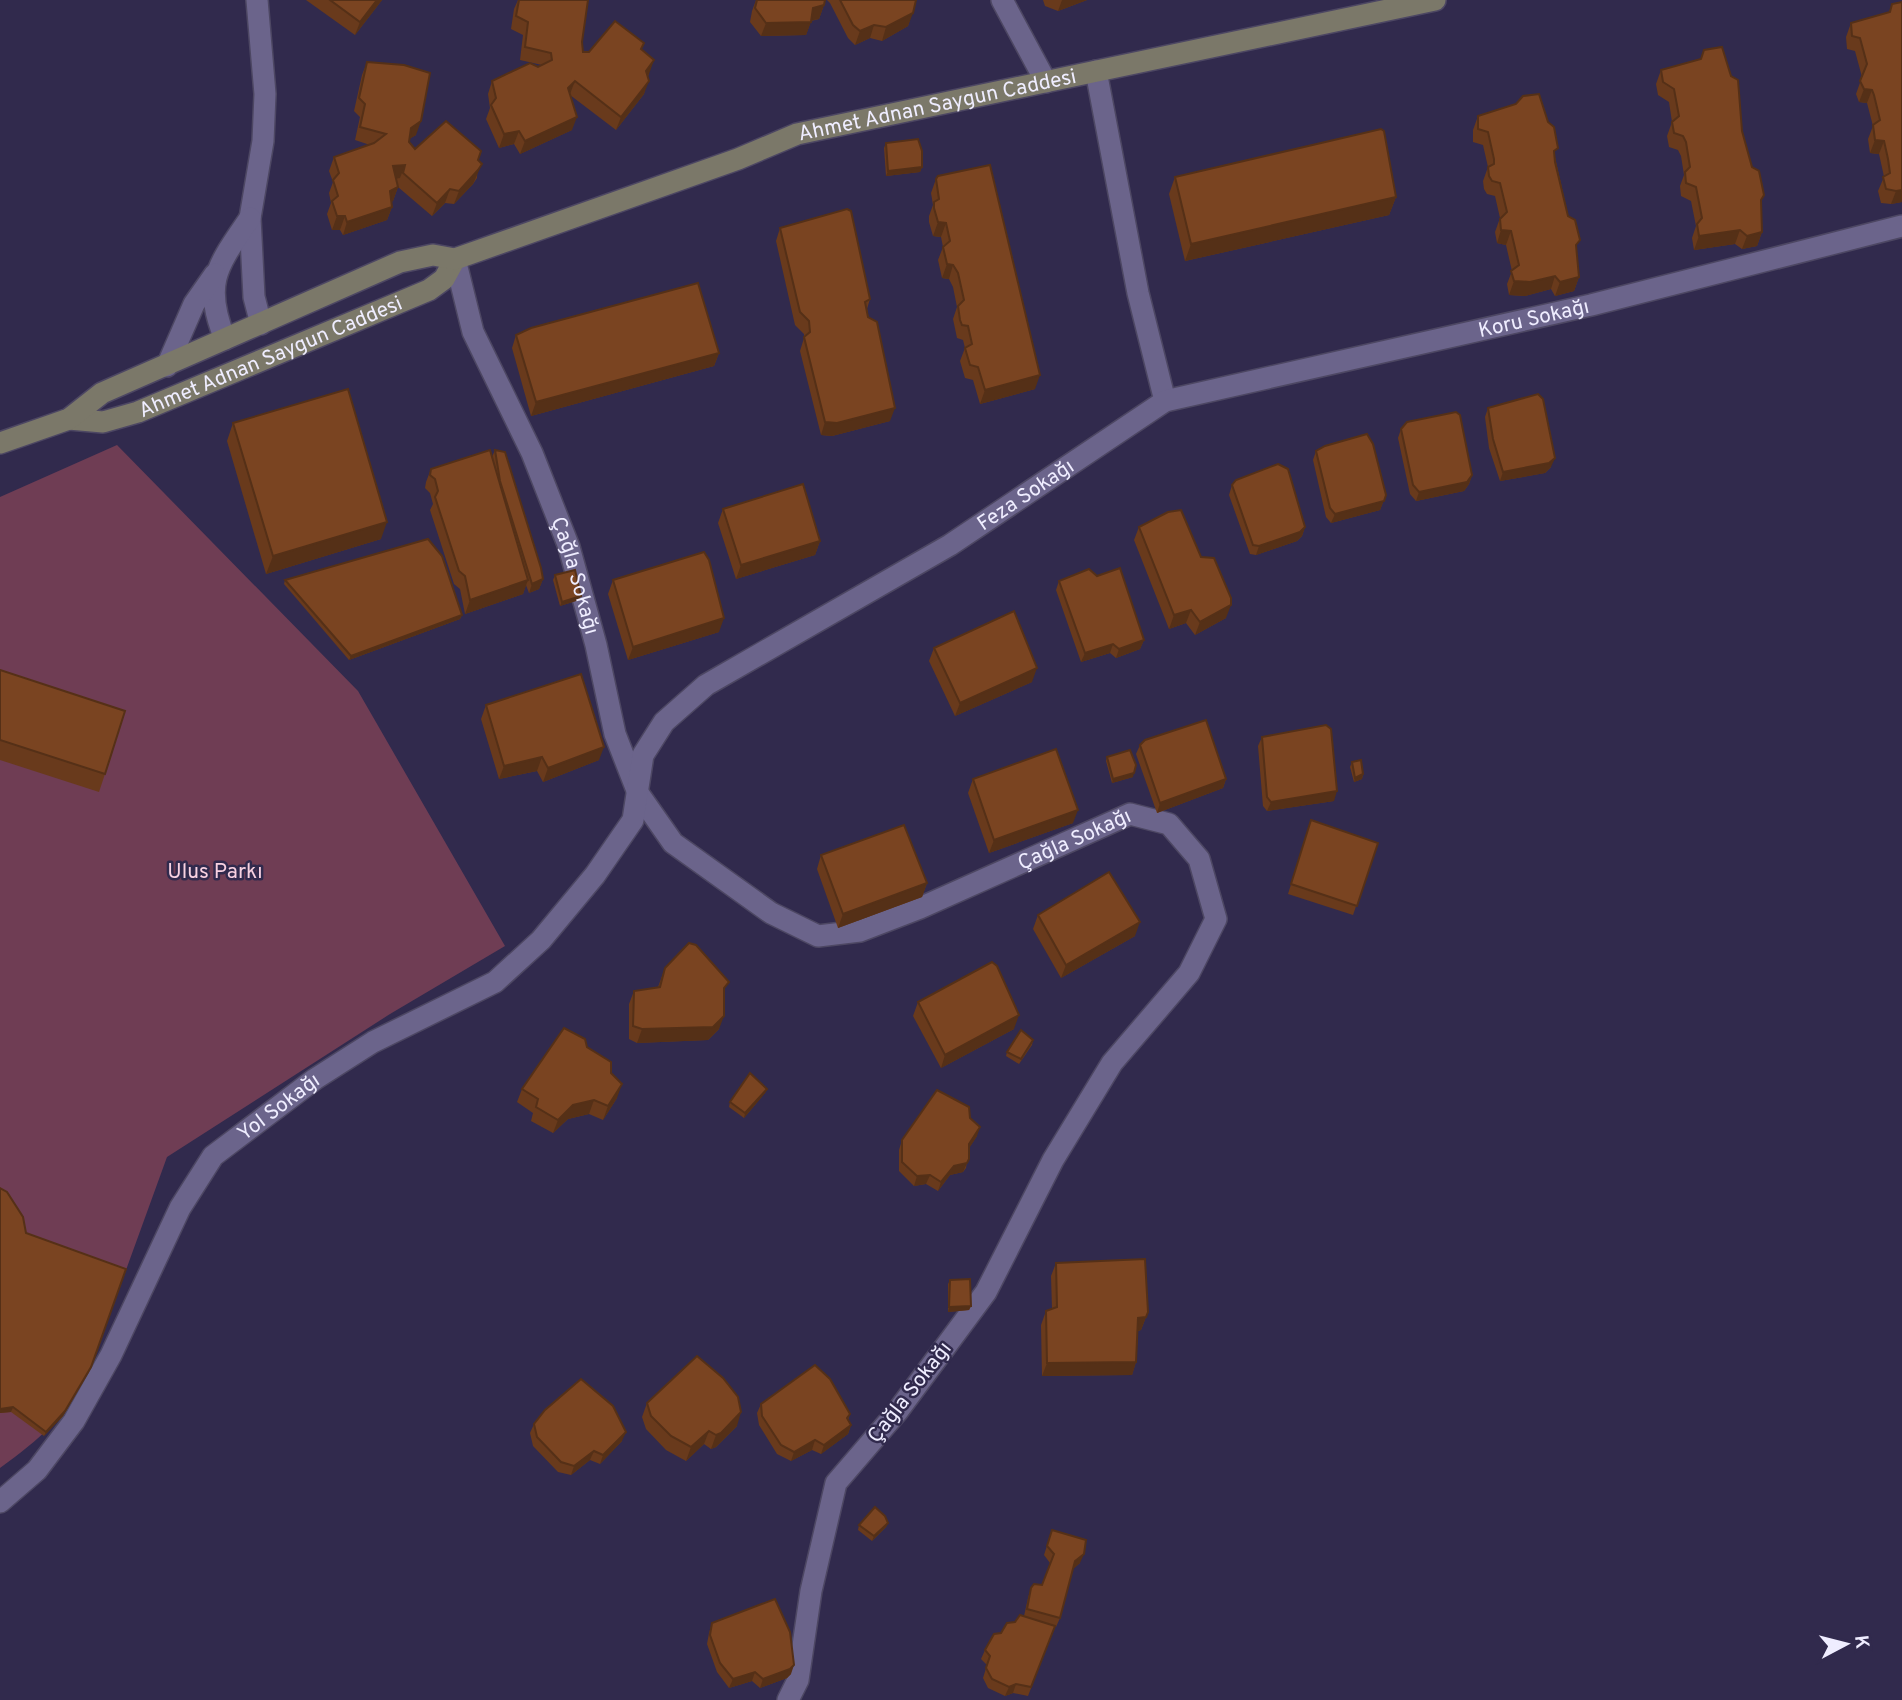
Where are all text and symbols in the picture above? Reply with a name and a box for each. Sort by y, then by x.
street label: Ahmet Adnan Saygun Caddesi [796,64,1079,148]
street label: Ahmet Adnan Saygun Caddesi [135,291,407,425]
street label: Koru Sokağı [1476,294,1592,345]
street label: Feza Sokağı [973,454,1080,538]
street label: Çağla Sokağı [543,513,604,638]
street label: Çağla Sokağı [1014,803,1136,878]
park label: Ulus Parkı [167,859,263,886]
street label: Yol Sokağı [233,1067,325,1148]
street label: Çağla Sokağı [862,1337,958,1449]
north arrow [1811,1609,1881,1679]
text: K [1848,1634,1874,1650]

